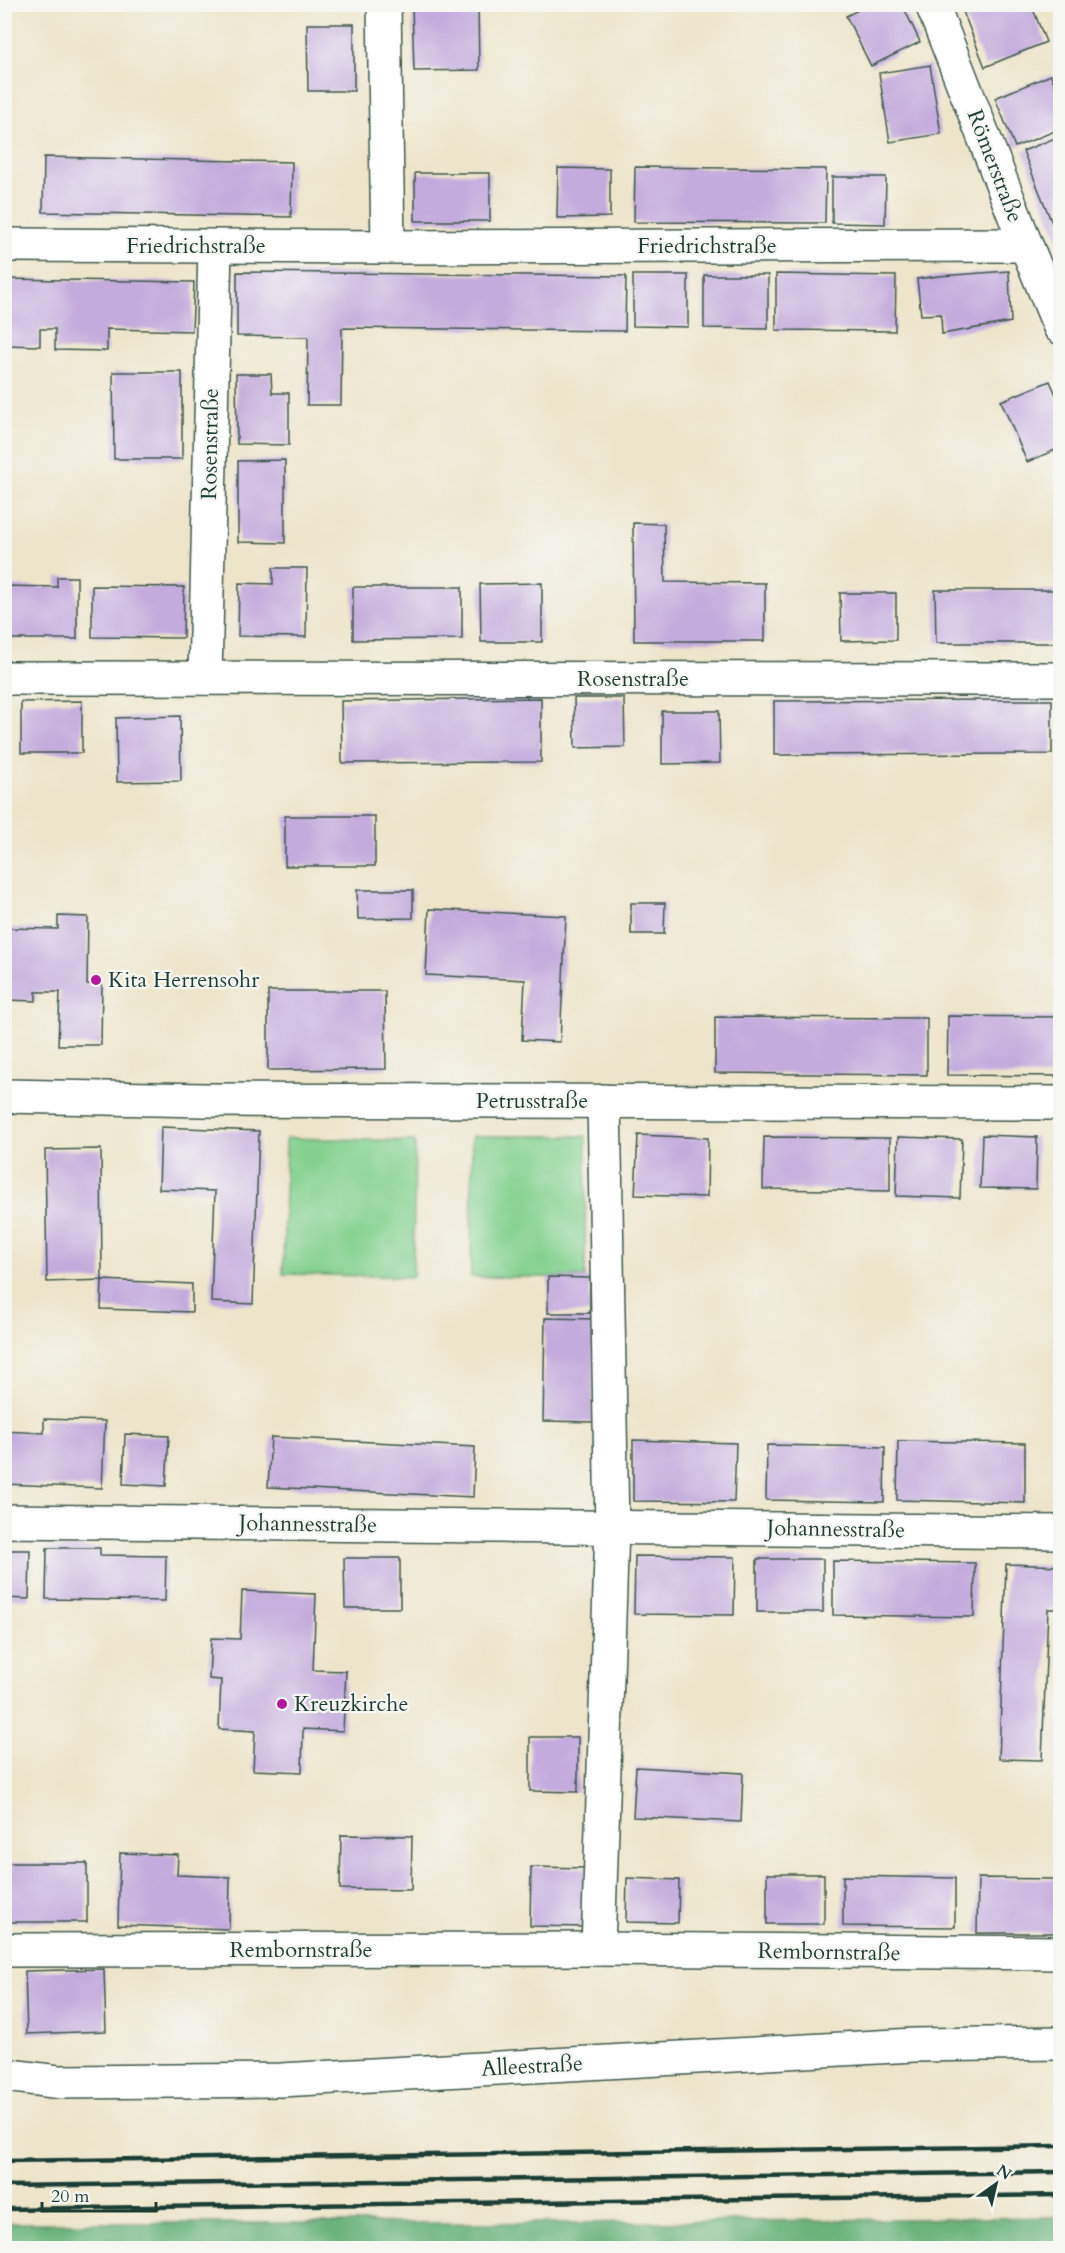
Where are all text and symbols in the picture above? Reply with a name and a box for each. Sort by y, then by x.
street label: Römerstraße [960,105,1030,227]
street label: Friedrichstraße [126,231,266,261]
street label: Friedrichstraße [637,231,777,261]
street label: Rosenstraße [194,388,226,500]
street label: Rosenstraße [577,664,689,694]
place label: Kita Herrensohr [108,965,260,995]
marker: Kita Herrensohr [89,973,103,987]
street label: Petrusstraße [476,1086,588,1116]
street label: Johannesstraße [236,1508,377,1540]
street label: Johannesstraße [764,1513,905,1545]
place label: Kreuzkirche [294,1689,408,1719]
marker: Kreuzkirche [275,1697,289,1711]
street label: Rembornstraße [230,1935,373,1965]
street label: Rembornstraße [757,1936,901,1968]
street label: Alleestraße [480,2048,584,2084]
north arrow [966,2154,1026,2214]
text: N [992,2159,1016,2185]
scale bar [42,2175,156,2213]
text: 20 m [51,2184,90,2209]

